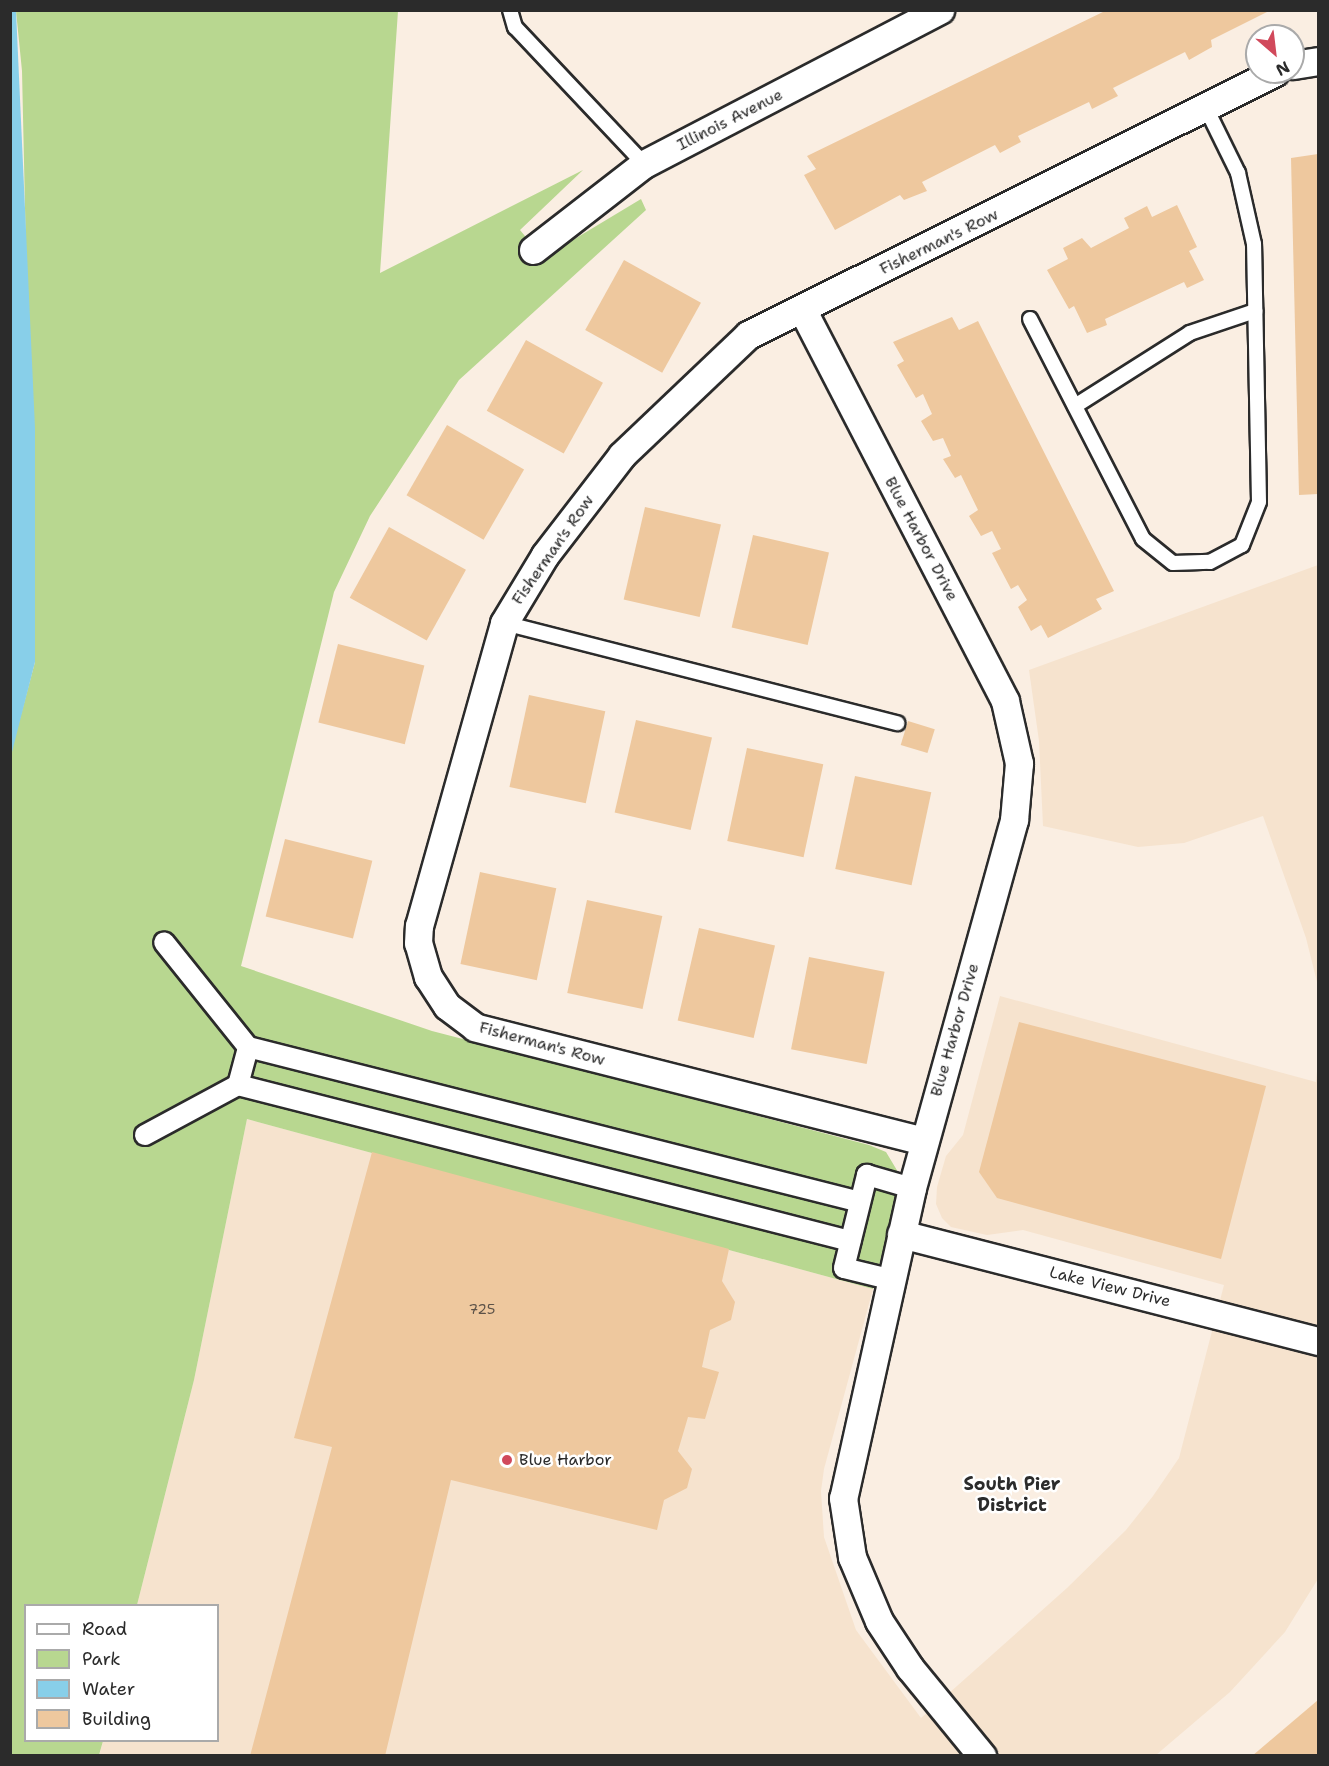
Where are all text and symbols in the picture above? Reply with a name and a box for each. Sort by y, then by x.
north arrow [1245,24,1305,84]
text: N [1272,56,1293,81]
street label: Illinois Avenue [674,85,786,155]
street label: Fisherman's Row [877,205,1001,279]
street label: Blue Harbor Drive [880,474,962,604]
street label: Fisherman's Row [508,492,598,608]
street label: Blue Harbor Drive [927,961,983,1099]
street label: Fisherman's Row [477,1018,607,1070]
street label: Lake View Drive [1047,1263,1173,1311]
house number: 725 [469,1301,495,1317]
place label: Blue Harbor [519,1450,612,1470]
marker: Blue Harbor [500,1453,514,1467]
district label: South Pier District [964,1474,1060,1516]
legend [24,1604,219,1742]
text: Road [82,1617,127,1641]
text: Park [82,1647,121,1671]
text: Water [82,1677,135,1701]
text: Building [82,1707,151,1731]

